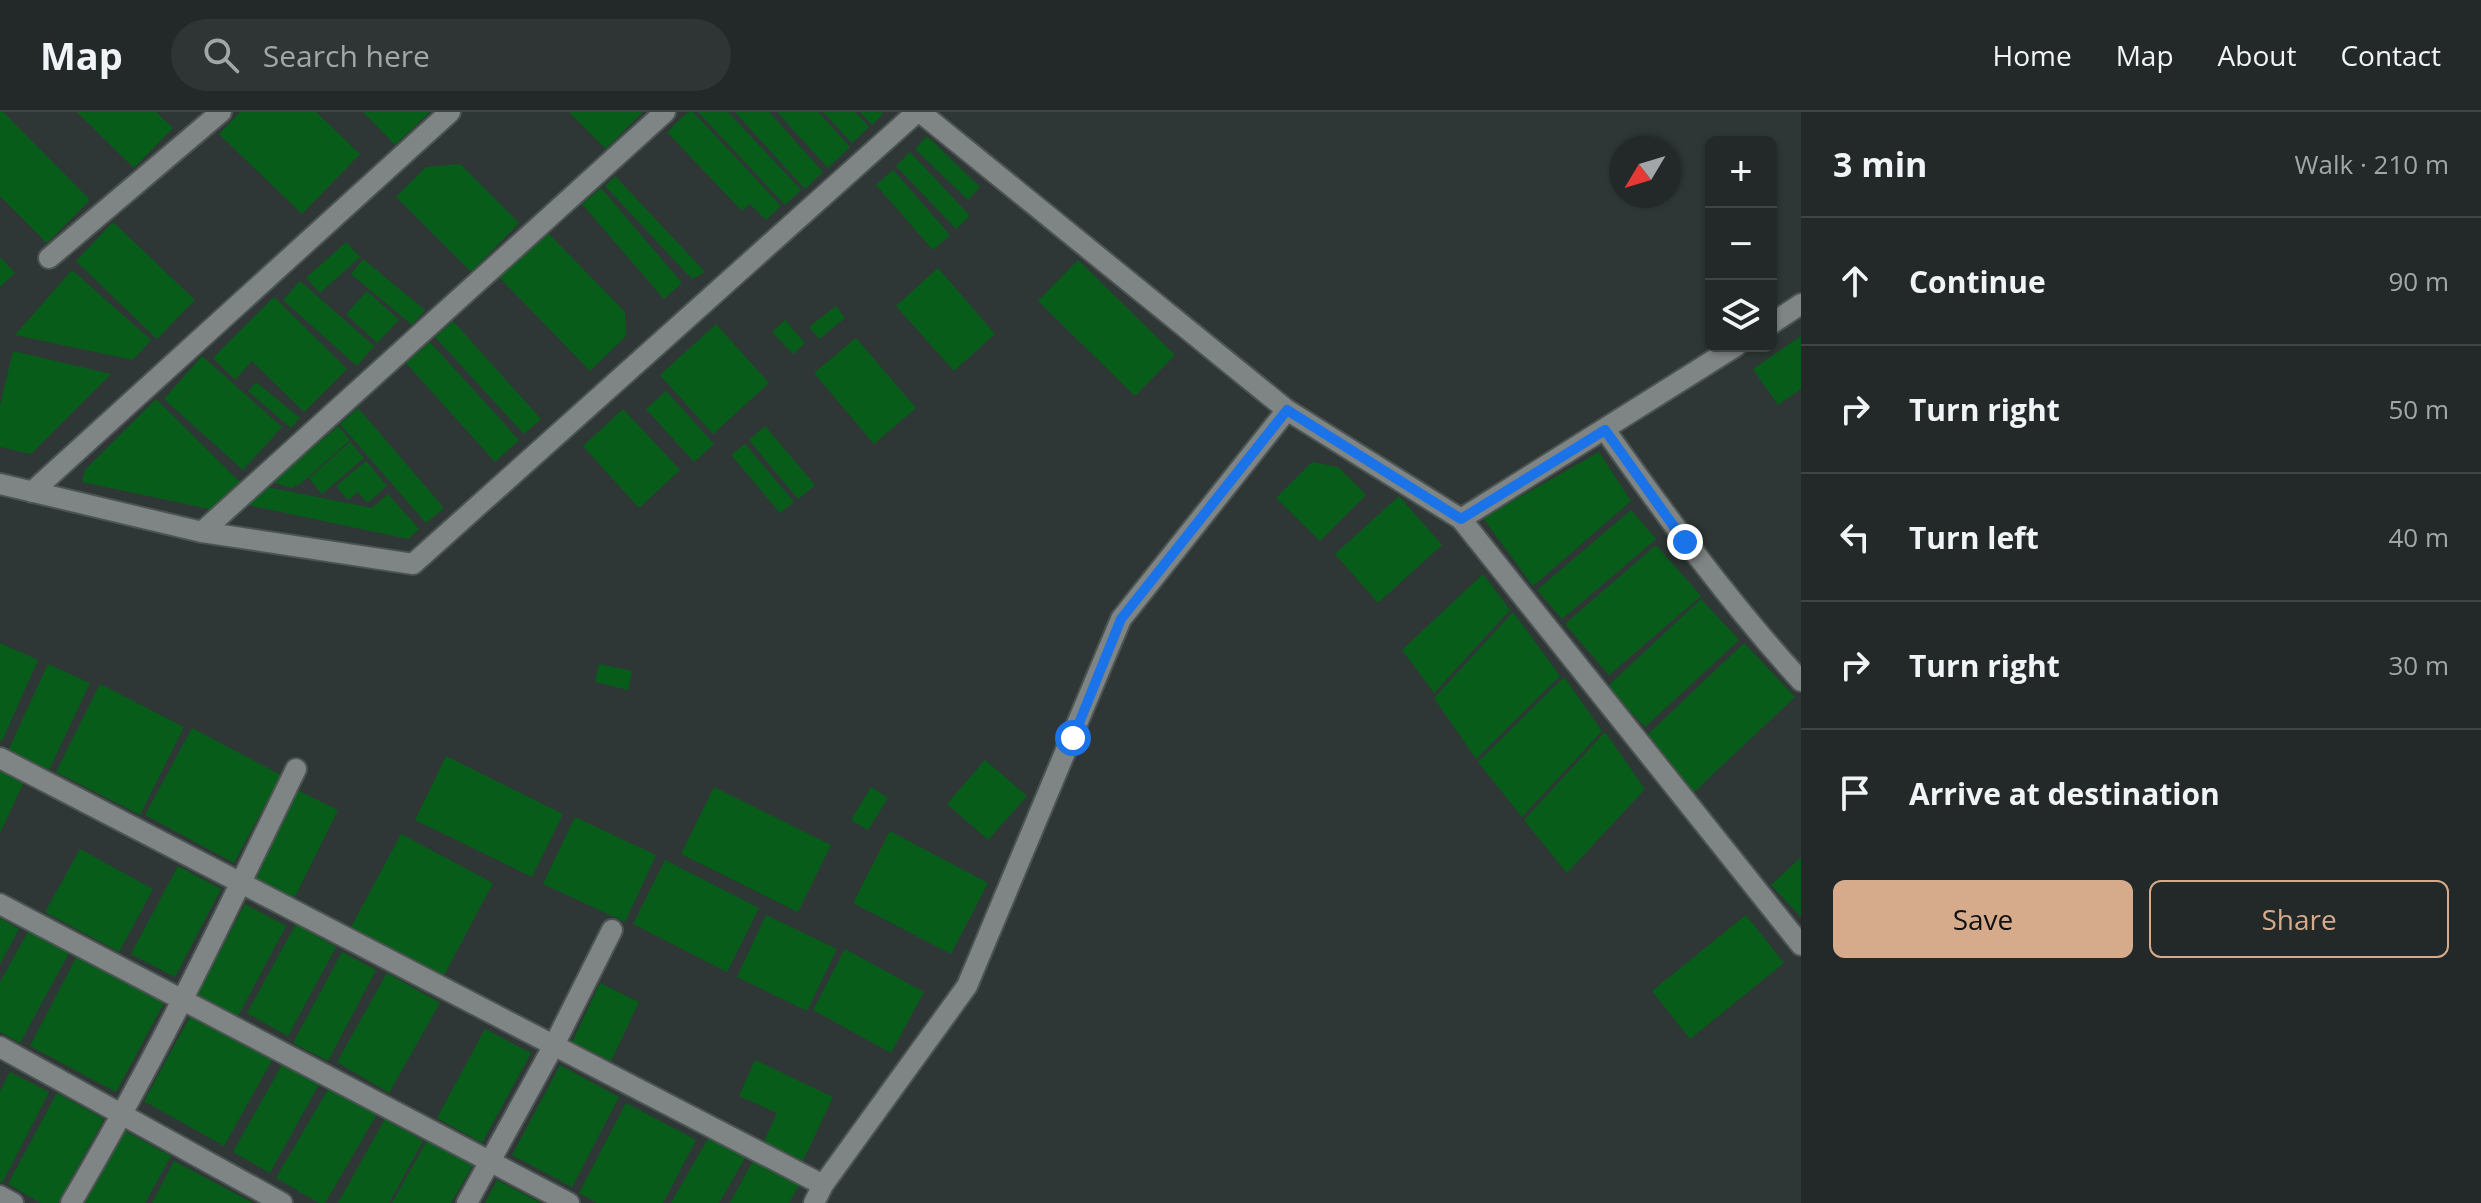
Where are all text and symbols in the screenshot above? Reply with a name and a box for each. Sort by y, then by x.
search box [171,19,731,91]
text: Map [40,29,123,81]
icon: search [199,33,243,77]
text: Search here [263,35,430,76]
text: Home [1993,36,2072,74]
text: Map [2116,36,2174,74]
text: About [2218,36,2296,74]
text: Contact [2340,36,2441,74]
north arrow [1609,136,1681,208]
map controls [1705,136,1777,352]
button: + [1705,136,1777,208]
text: 3 min [1833,141,1927,187]
text: Walk · 210 m [2295,146,2449,182]
button: − [1705,208,1777,280]
icon: ahead [1833,259,1877,303]
text: Continue [1909,261,2046,302]
text: 90 m [2388,263,2449,299]
button: layers [1705,280,1777,352]
icon: right [1833,387,1877,431]
text: Turn right [1909,389,2060,430]
text: 50 m [2388,391,2449,427]
icon: left [1833,515,1877,559]
text: Turn left [1909,517,2039,558]
text: 40 m [2388,519,2449,555]
route end [1667,524,1703,560]
icon: right [1833,643,1877,687]
text: Turn right [1909,645,2060,686]
text: 30 m [2388,647,2449,683]
route start [1055,720,1091,756]
icon: arrive [1833,771,1877,815]
text: Arrive at destination [1909,773,2220,814]
button: Save [1833,880,2133,958]
button: Share [2149,880,2449,958]

